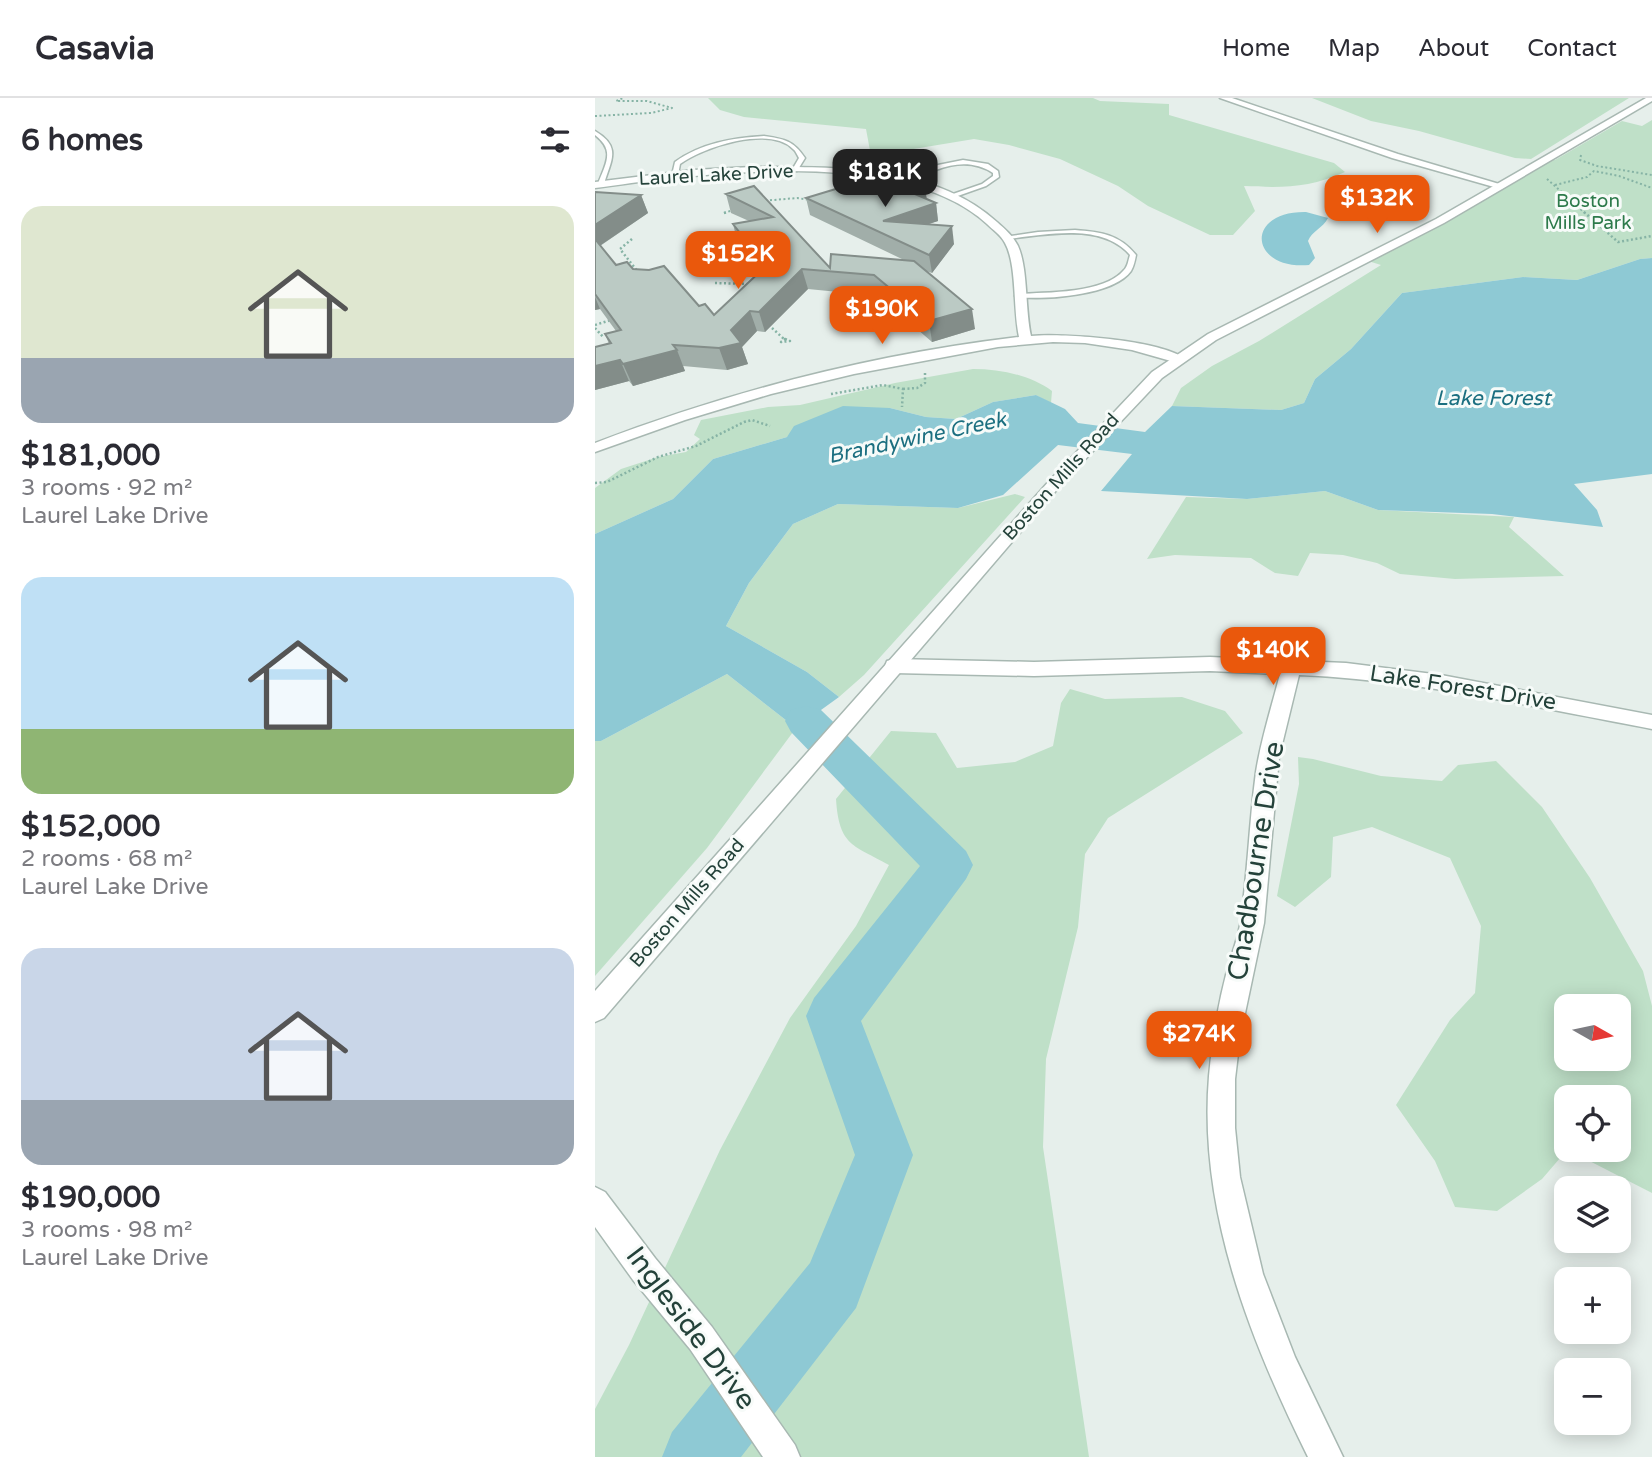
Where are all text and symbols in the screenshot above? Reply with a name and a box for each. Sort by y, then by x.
text: Casavia [35,29,155,68]
text: Home [1222,34,1290,63]
text: Map [1328,34,1380,63]
text: About [1418,34,1489,63]
text: Contact [1527,34,1617,63]
icon: filters [536,121,574,159]
text: 6 homes [21,122,143,159]
pin: $181K [836,150,934,209]
text: $181K [849,158,921,186]
street label: Laurel Lake Drive [638,160,794,190]
pin: $132K [1328,176,1426,235]
text: $132K [1341,184,1413,212]
park label: Boston Mills Park [1544,190,1632,234]
pin: $152K [689,232,787,291]
text: $152K [702,240,774,268]
icon: home [235,251,361,377]
pin: $190K [833,286,931,346]
text: $190K [846,295,918,323]
water label: Lake Forest [1436,386,1552,411]
water label: Brandywine Creek [826,407,1010,469]
street label: Boston Mills Road [998,409,1124,545]
text: $181,000 [21,437,160,474]
text: 3 rooms · 92 m² [21,474,192,502]
text: Laurel Lake Drive [21,502,208,530]
icon: home [235,622,361,748]
pin: $140K [1224,628,1322,687]
text: $140K [1237,636,1309,664]
street label: Lake Forest Drive [1368,659,1558,717]
street label: Chadbourne Drive [1220,739,1292,983]
text: $152,000 [21,808,160,845]
street label: Boston Mills Road [625,834,749,972]
text: 2 rooms · 68 m² [21,845,192,873]
text: Laurel Lake Drive [21,873,208,901]
icon: home [235,993,361,1119]
north arrow [1554,994,1631,1071]
map controls [1554,994,1631,1435]
pin: $274K [1150,1012,1248,1071]
text: $274K [1163,1020,1235,1048]
button: locate [1554,1085,1631,1162]
button: layers [1554,1176,1631,1253]
text: $190,000 [21,1179,160,1216]
text: 3 rooms · 98 m² [21,1216,192,1244]
street label: Ingleside Drive [619,1240,763,1416]
text: Laurel Lake Drive [21,1244,208,1272]
button: + [1554,1267,1631,1344]
button: − [1554,1358,1631,1435]

